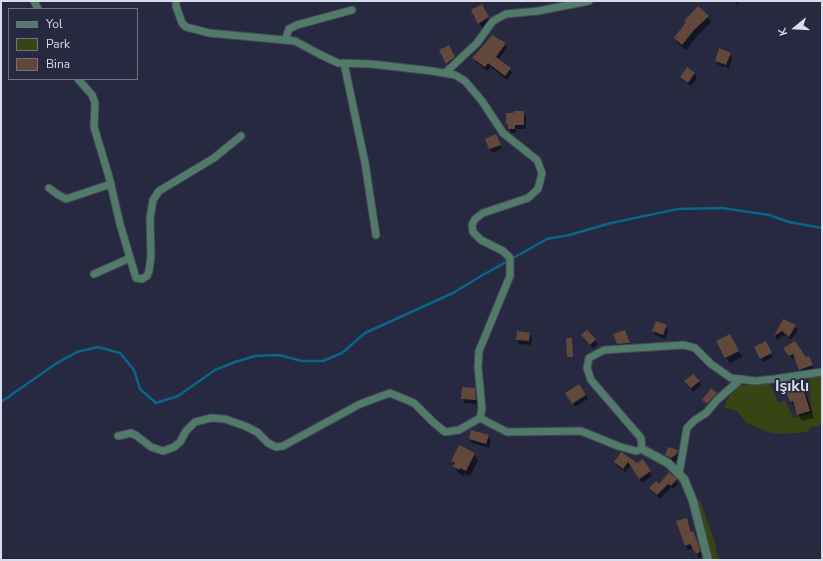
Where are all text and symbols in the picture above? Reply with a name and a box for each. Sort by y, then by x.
legend [8,8,138,80]
north arrow [775,8,815,48]
text: Yol [46,16,62,32]
text: K [775,26,791,38]
text: Park [46,36,70,52]
text: Bina [46,56,70,72]
district label: Işıklı [775,377,809,397]

